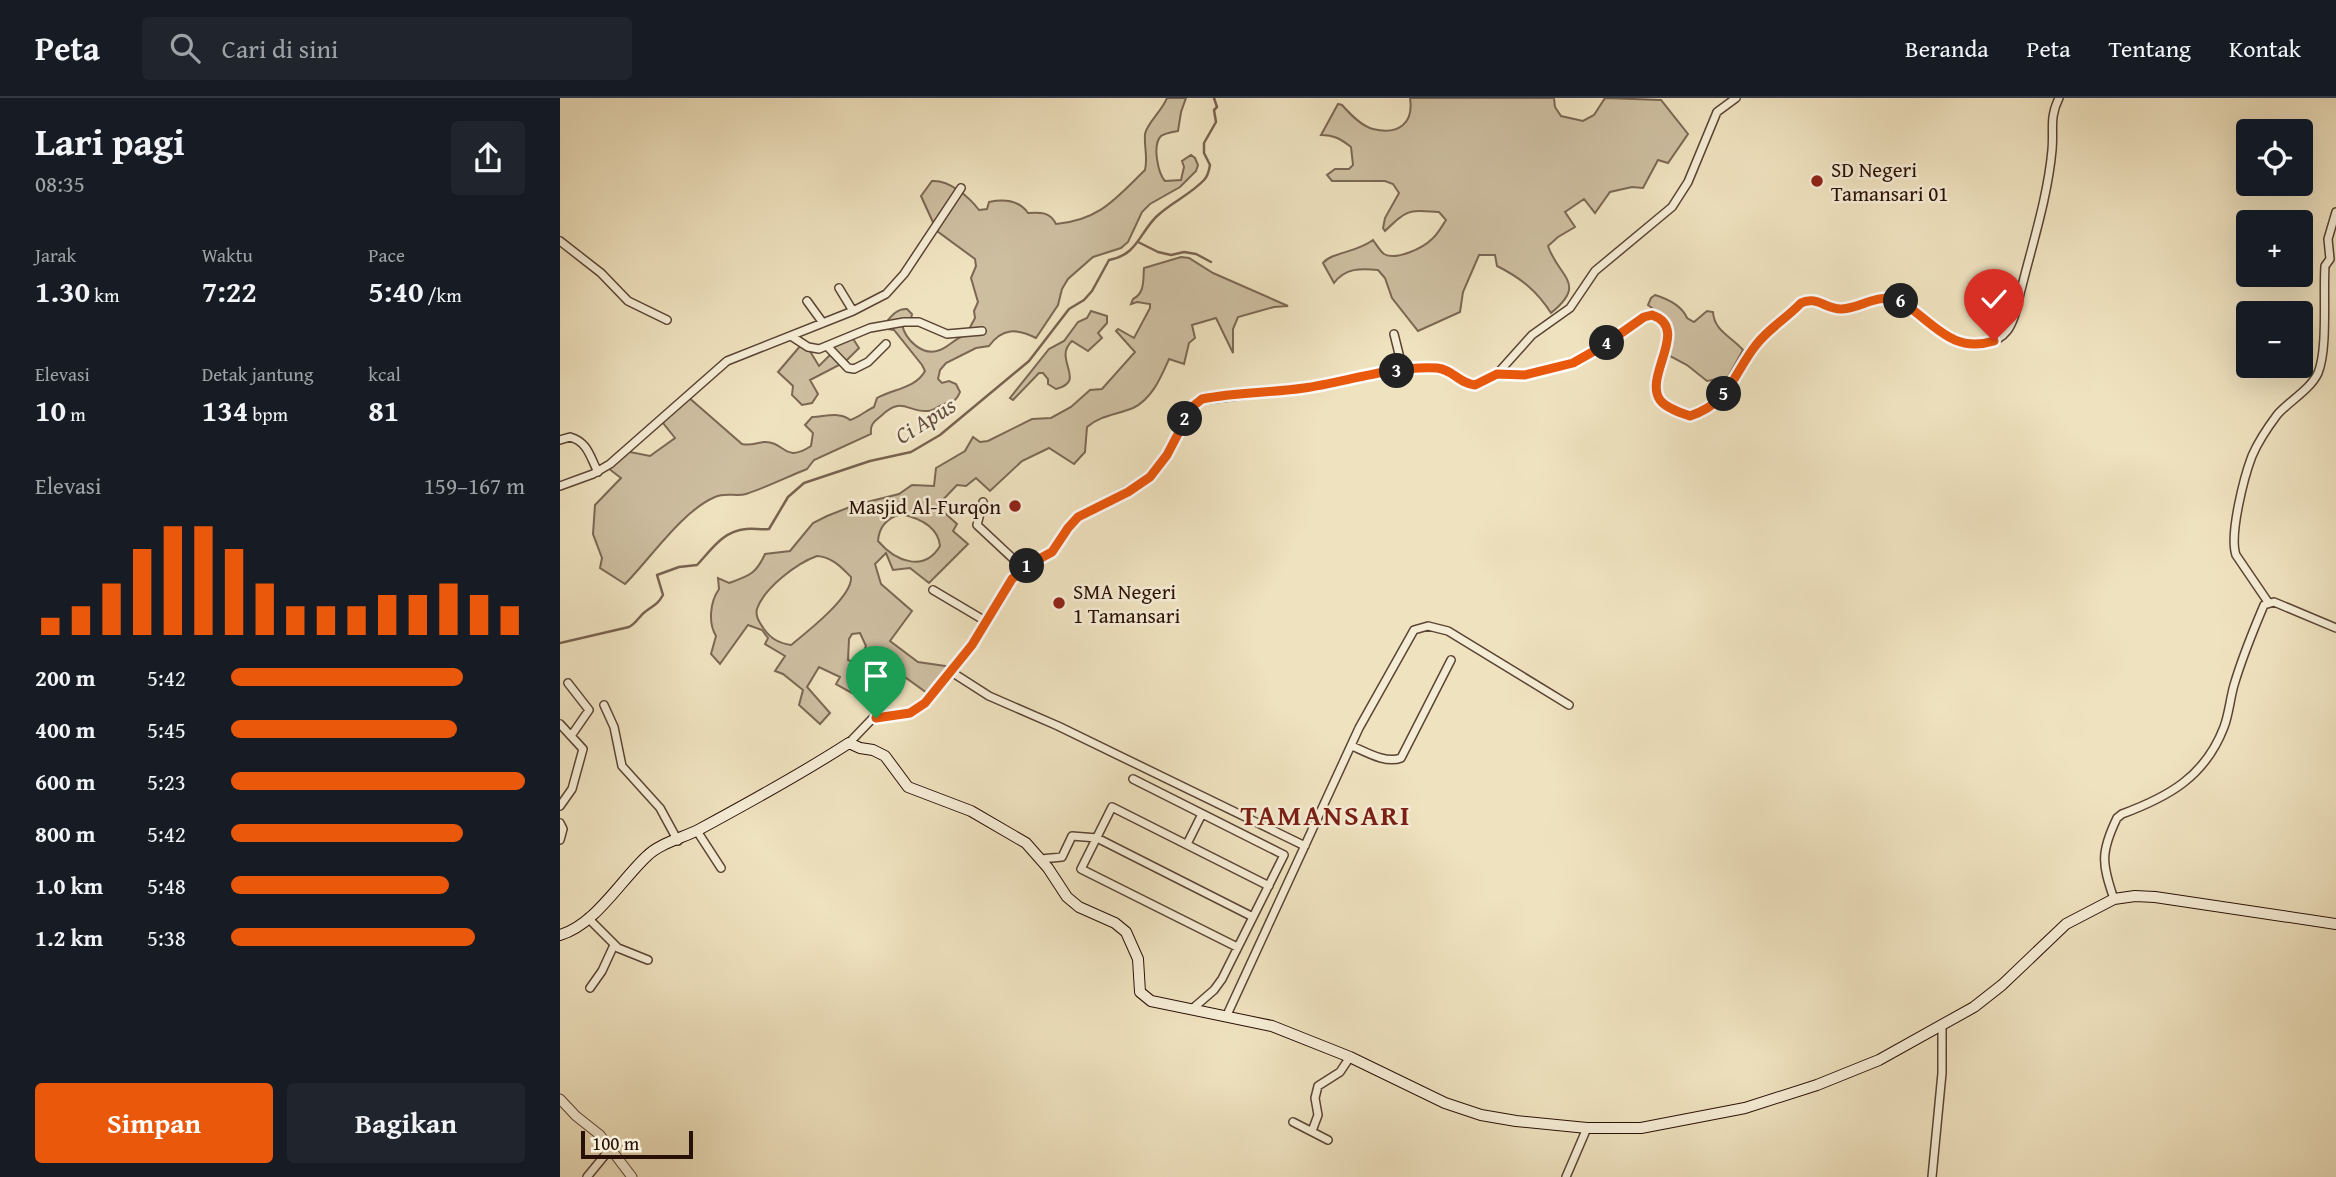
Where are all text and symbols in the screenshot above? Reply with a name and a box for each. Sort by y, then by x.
search box [142,17,632,80]
text: Peta [35,24,100,72]
icon: search [166,29,204,67]
text: Cari di sini [222,29,338,68]
text: Beranda [1905,31,1989,66]
text: Peta [2027,31,2071,66]
text: Tentang [2109,31,2191,66]
text: Kontak [2229,31,2301,66]
text: Lari pagi [35,113,185,169]
map controls [2236,119,2313,378]
button: locate [2236,119,2313,196]
button: share [451,121,525,195]
place label: SD Negeri Tamansari 01 [1831,154,1948,209]
text: 08:35 [35,167,85,200]
marker: SD Negeri Tamansari 01 [1809,173,1825,189]
button: + [2236,210,2313,287]
text: Jarak [35,241,76,269]
text: Waktu [202,241,253,269]
text: Pace [368,241,405,269]
text: 1.30 [35,269,90,313]
text: 7:22 [202,269,257,313]
text: 5:40 [368,269,423,313]
pin [1964,269,2024,341]
icon: check [1975,280,2013,318]
text: km [90,281,119,309]
text: /km [423,281,462,309]
pin: 6 [1884,284,1918,318]
text: 6 [1896,286,1905,314]
button: − [2236,301,2313,378]
pin: 4 [1590,326,1624,360]
text: 4 [1602,328,1611,356]
pin: 3 [1380,354,1414,388]
text: 3 [1392,356,1401,384]
text: Elevasi [35,360,90,388]
text: Detak jantung [202,360,314,388]
text: kcal [368,360,401,388]
pin: 5 [1706,376,1742,412]
text: 5 [1719,379,1728,407]
text: 10 [35,388,66,432]
text: 134 [202,388,248,432]
text: 81 [368,388,399,432]
water label: Ci Apus [888,388,962,451]
text: m [66,400,86,428]
text: bpm [248,400,288,428]
pin: 2 [1168,402,1202,436]
text: 2 [1180,404,1189,432]
text: Elevasi [35,469,101,502]
text: 159–167 m [424,469,525,502]
place label: Masjid Al-Furqon [849,491,1001,522]
marker: Masjid Al-Furqon [1007,498,1023,514]
pin: 1 [1009,548,1044,584]
text: 1 [1022,551,1031,579]
place label: SMA Negeri 1 Tamansari [1073,576,1180,631]
marker: SMA Negeri 1 Tamansari [1051,595,1067,611]
pin [846,646,906,718]
icon: arrive [857,657,895,695]
text: 200 m [35,661,96,694]
text: 5:42 [147,661,186,694]
text: 400 m [35,713,96,746]
text: 5:45 [147,713,186,746]
text: 600 m [35,765,96,798]
text: 5:23 [147,765,186,798]
district label: TAMANSARI [1241,794,1411,835]
text: 800 m [35,817,96,850]
text: 5:42 [147,817,186,850]
text: 1.0 km [35,869,103,902]
text: 5:48 [147,869,186,902]
text: 1.2 km [35,921,103,954]
text: 5:38 [147,921,186,954]
button: Simpan [35,1083,273,1163]
button: Bagikan [287,1083,525,1163]
scale bar [581,1128,693,1160]
text: 100 m [592,1129,639,1157]

